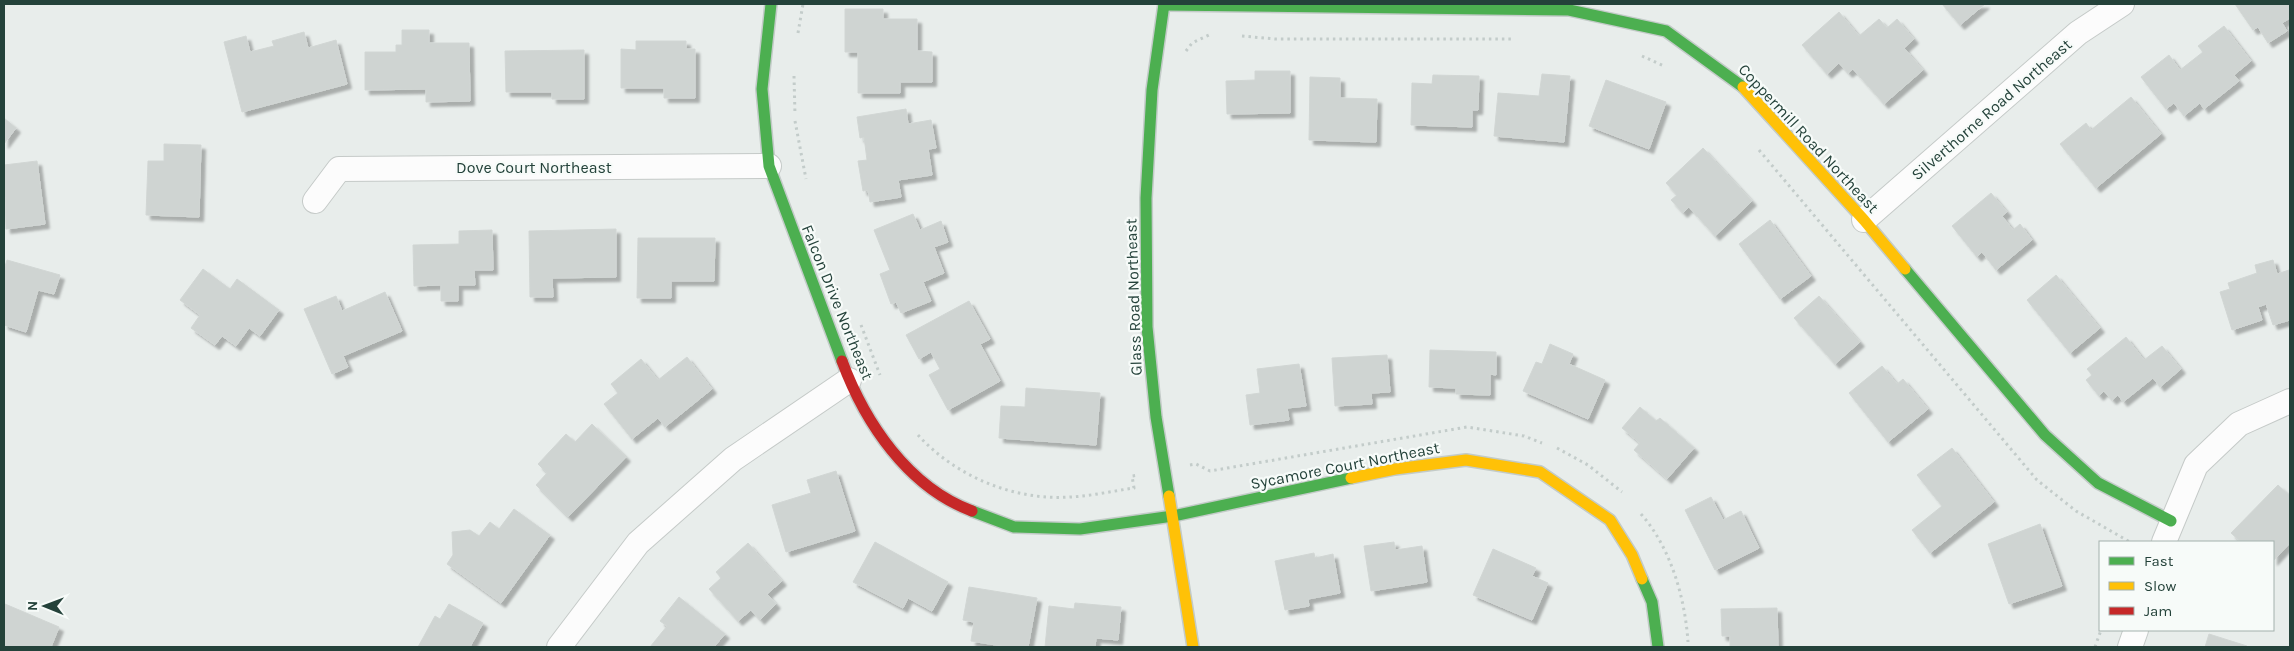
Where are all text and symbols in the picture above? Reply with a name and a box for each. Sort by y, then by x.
street label: Silverthorne Road Northeast [1907,35,2075,184]
street label: Coppermill Road Northeast [1735,60,1883,217]
street label: Dove Court Northeast [456,158,612,177]
street label: Glass Road Northeast [1121,218,1146,376]
street label: Falcon Drive Northeast [798,222,877,382]
street label: Sycamore Court Northeast [1249,438,1441,493]
legend [2099,541,2274,631]
text: Fast [2144,552,2174,570]
text: Slow [2144,577,2176,595]
north arrow [20,581,70,631]
text: N [24,601,41,611]
text: Jam [2144,602,2172,620]

